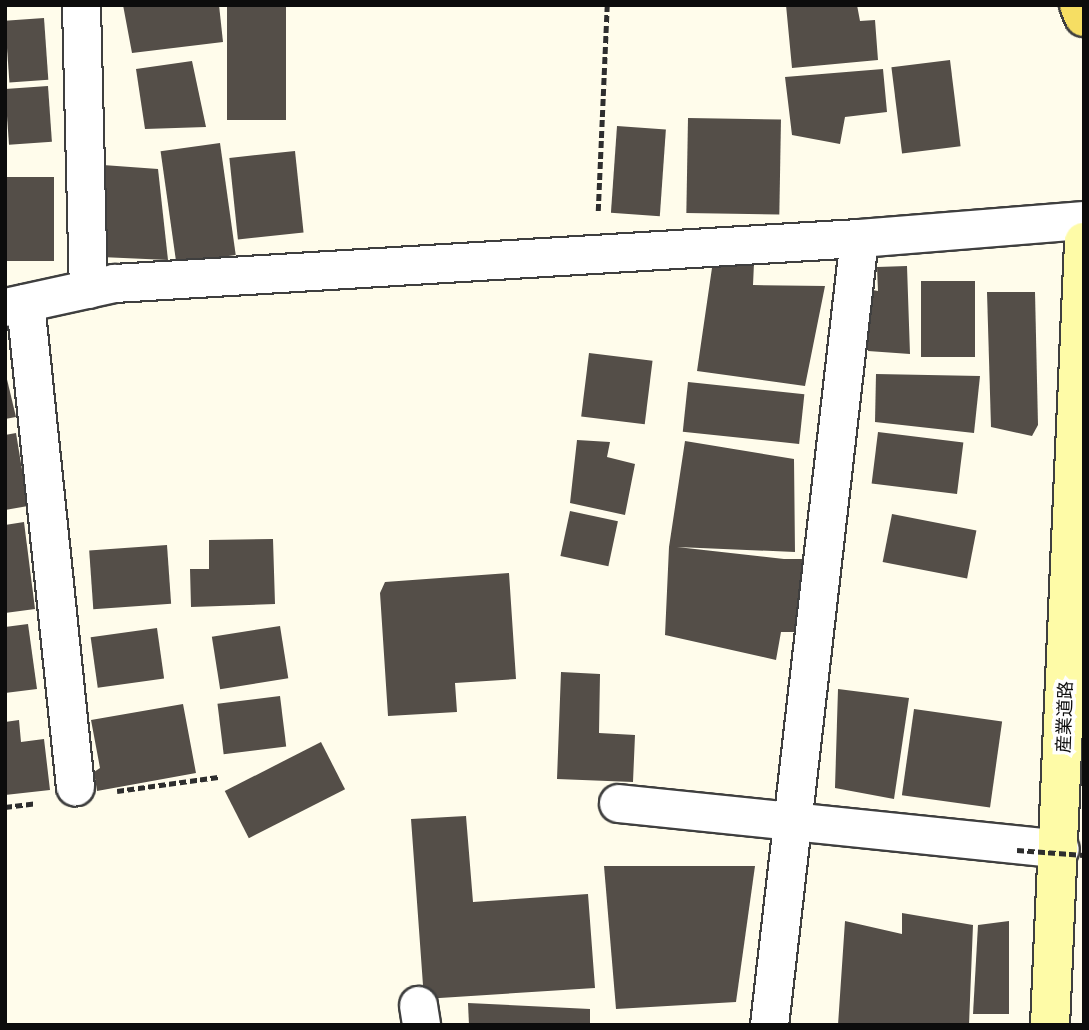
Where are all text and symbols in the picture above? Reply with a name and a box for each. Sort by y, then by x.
street label: 産業道路 [1053,681,1077,753]

